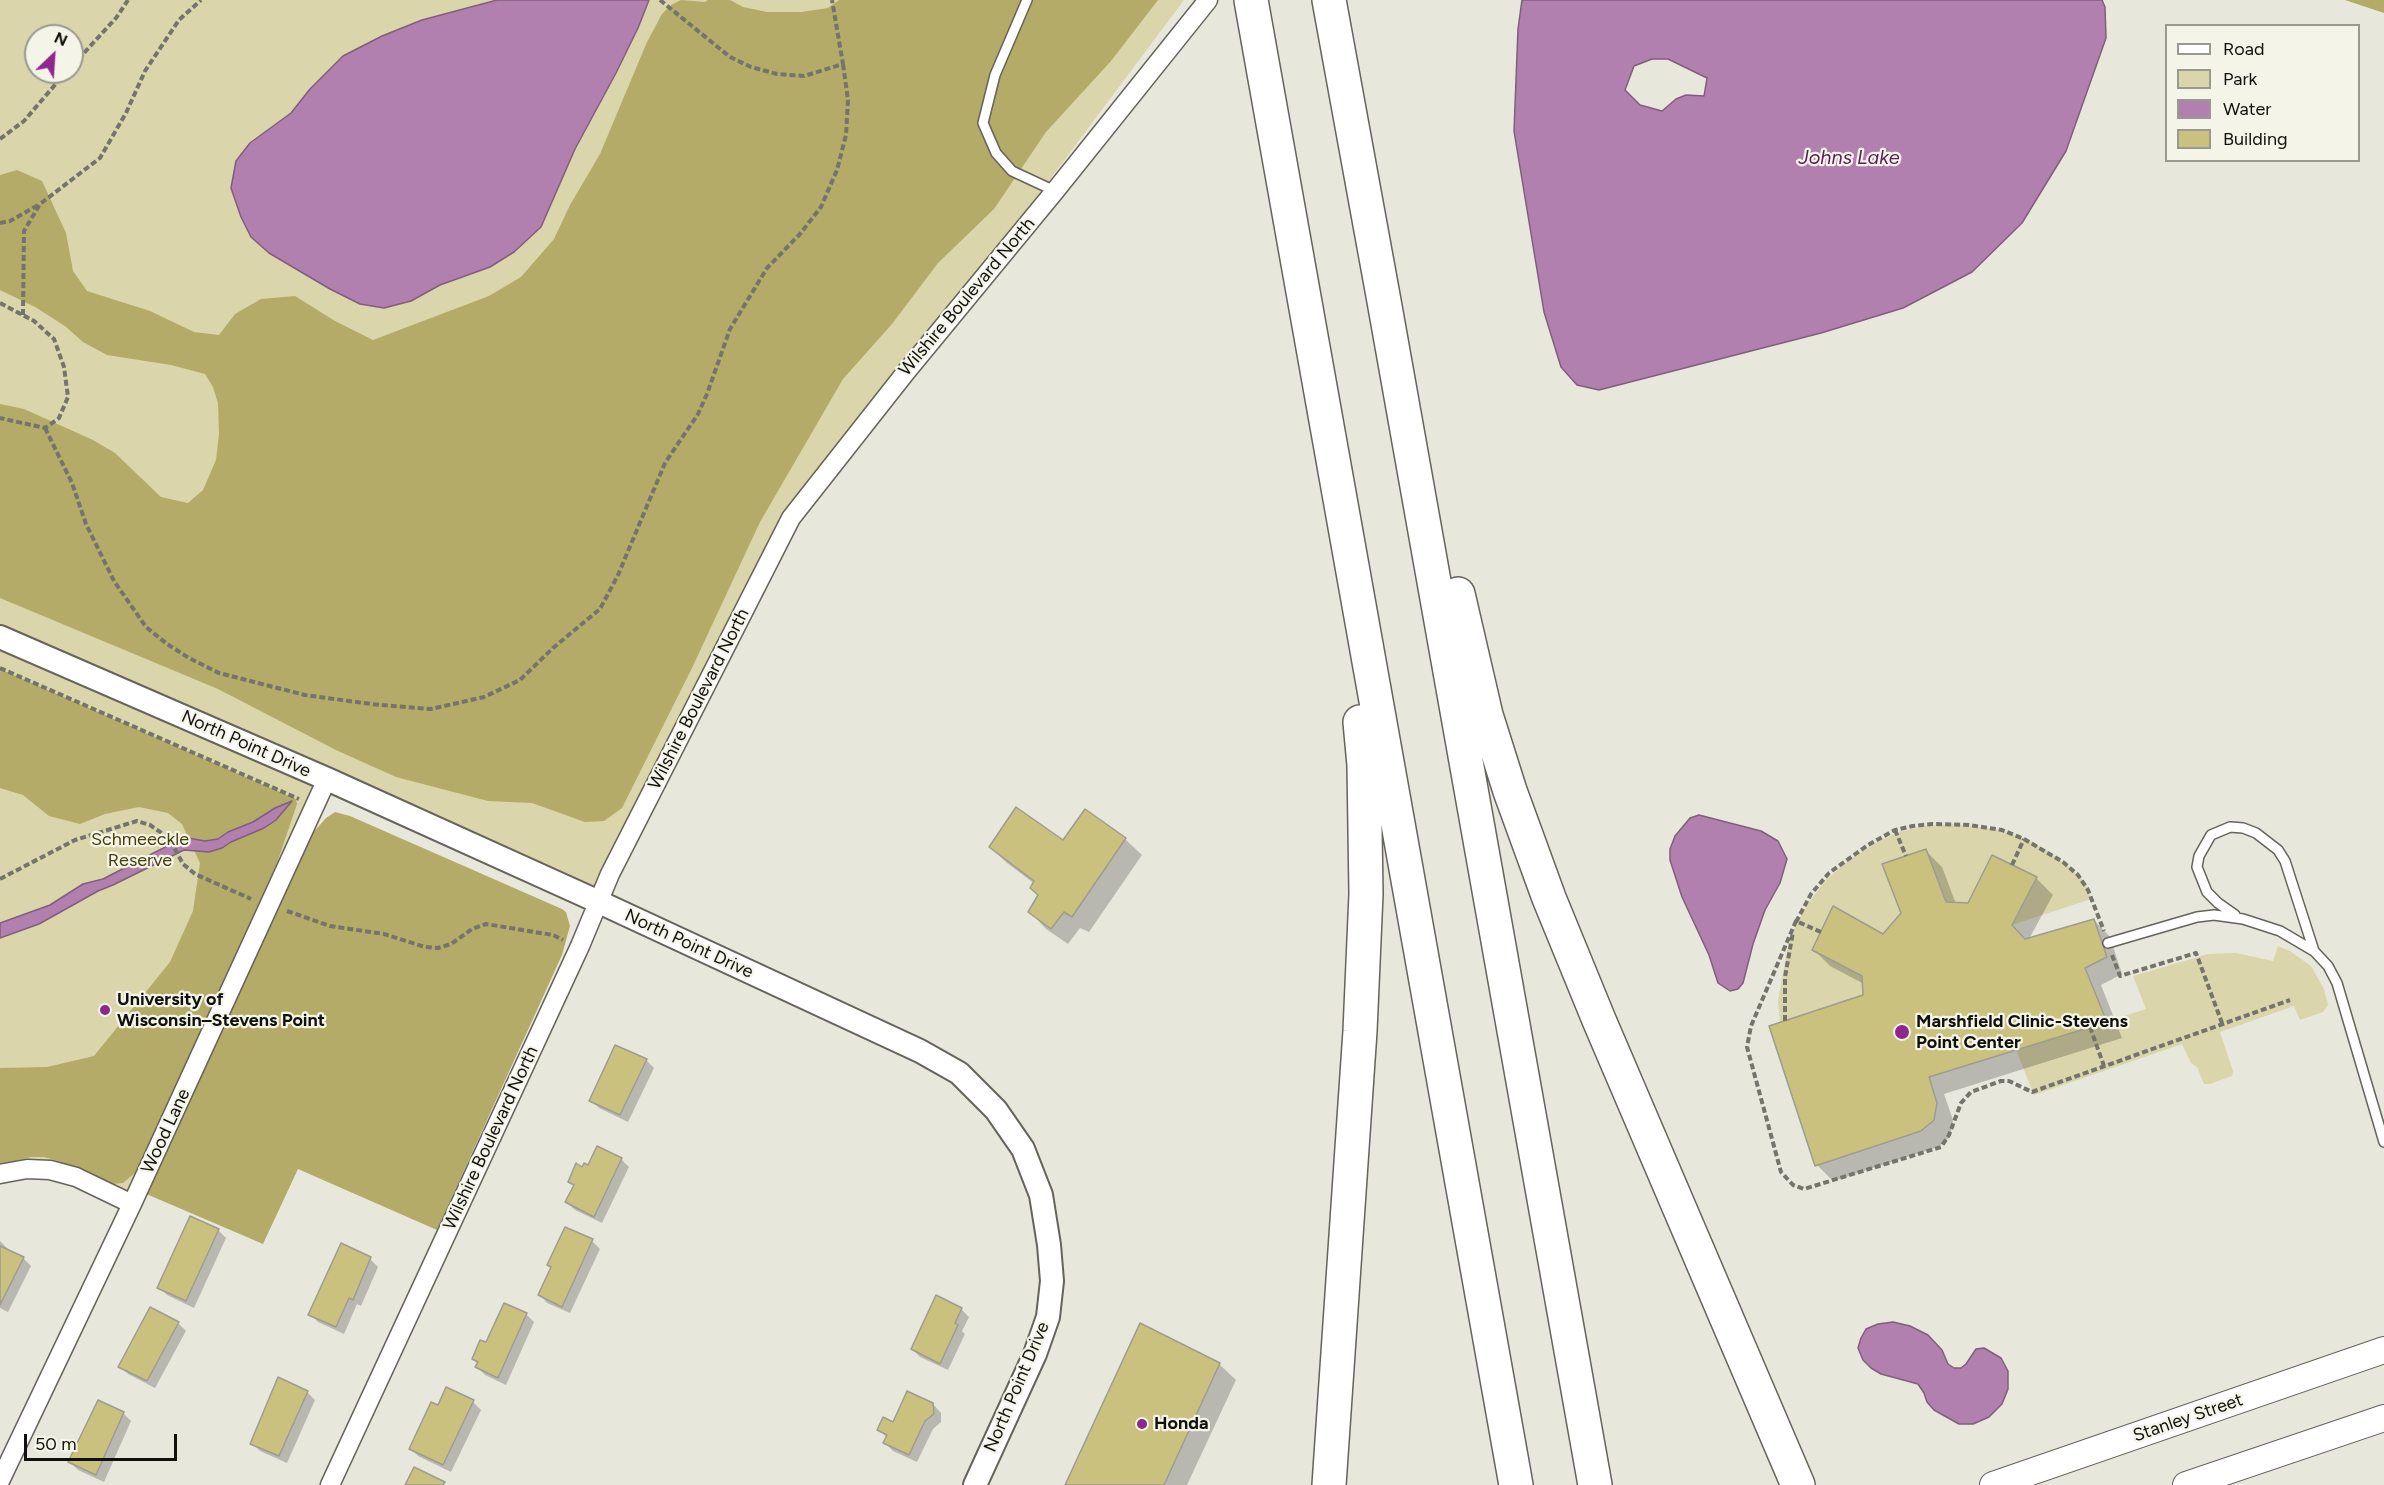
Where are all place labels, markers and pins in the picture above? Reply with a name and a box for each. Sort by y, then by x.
place label: University of Wisconsin–Stevens Point [117,989,325,1032]
marker: University of Wisconsin–Stevens Point [98,1003,112,1017]
place label: Marshfield Clinic-Stevens Point Center [1916,1011,2128,1054]
marker: Marshfield Clinic-Stevens Point Center [1893,1023,1911,1041]
place label: Honda [1154,1413,1208,1435]
marker: Honda [1135,1417,1149,1431]

